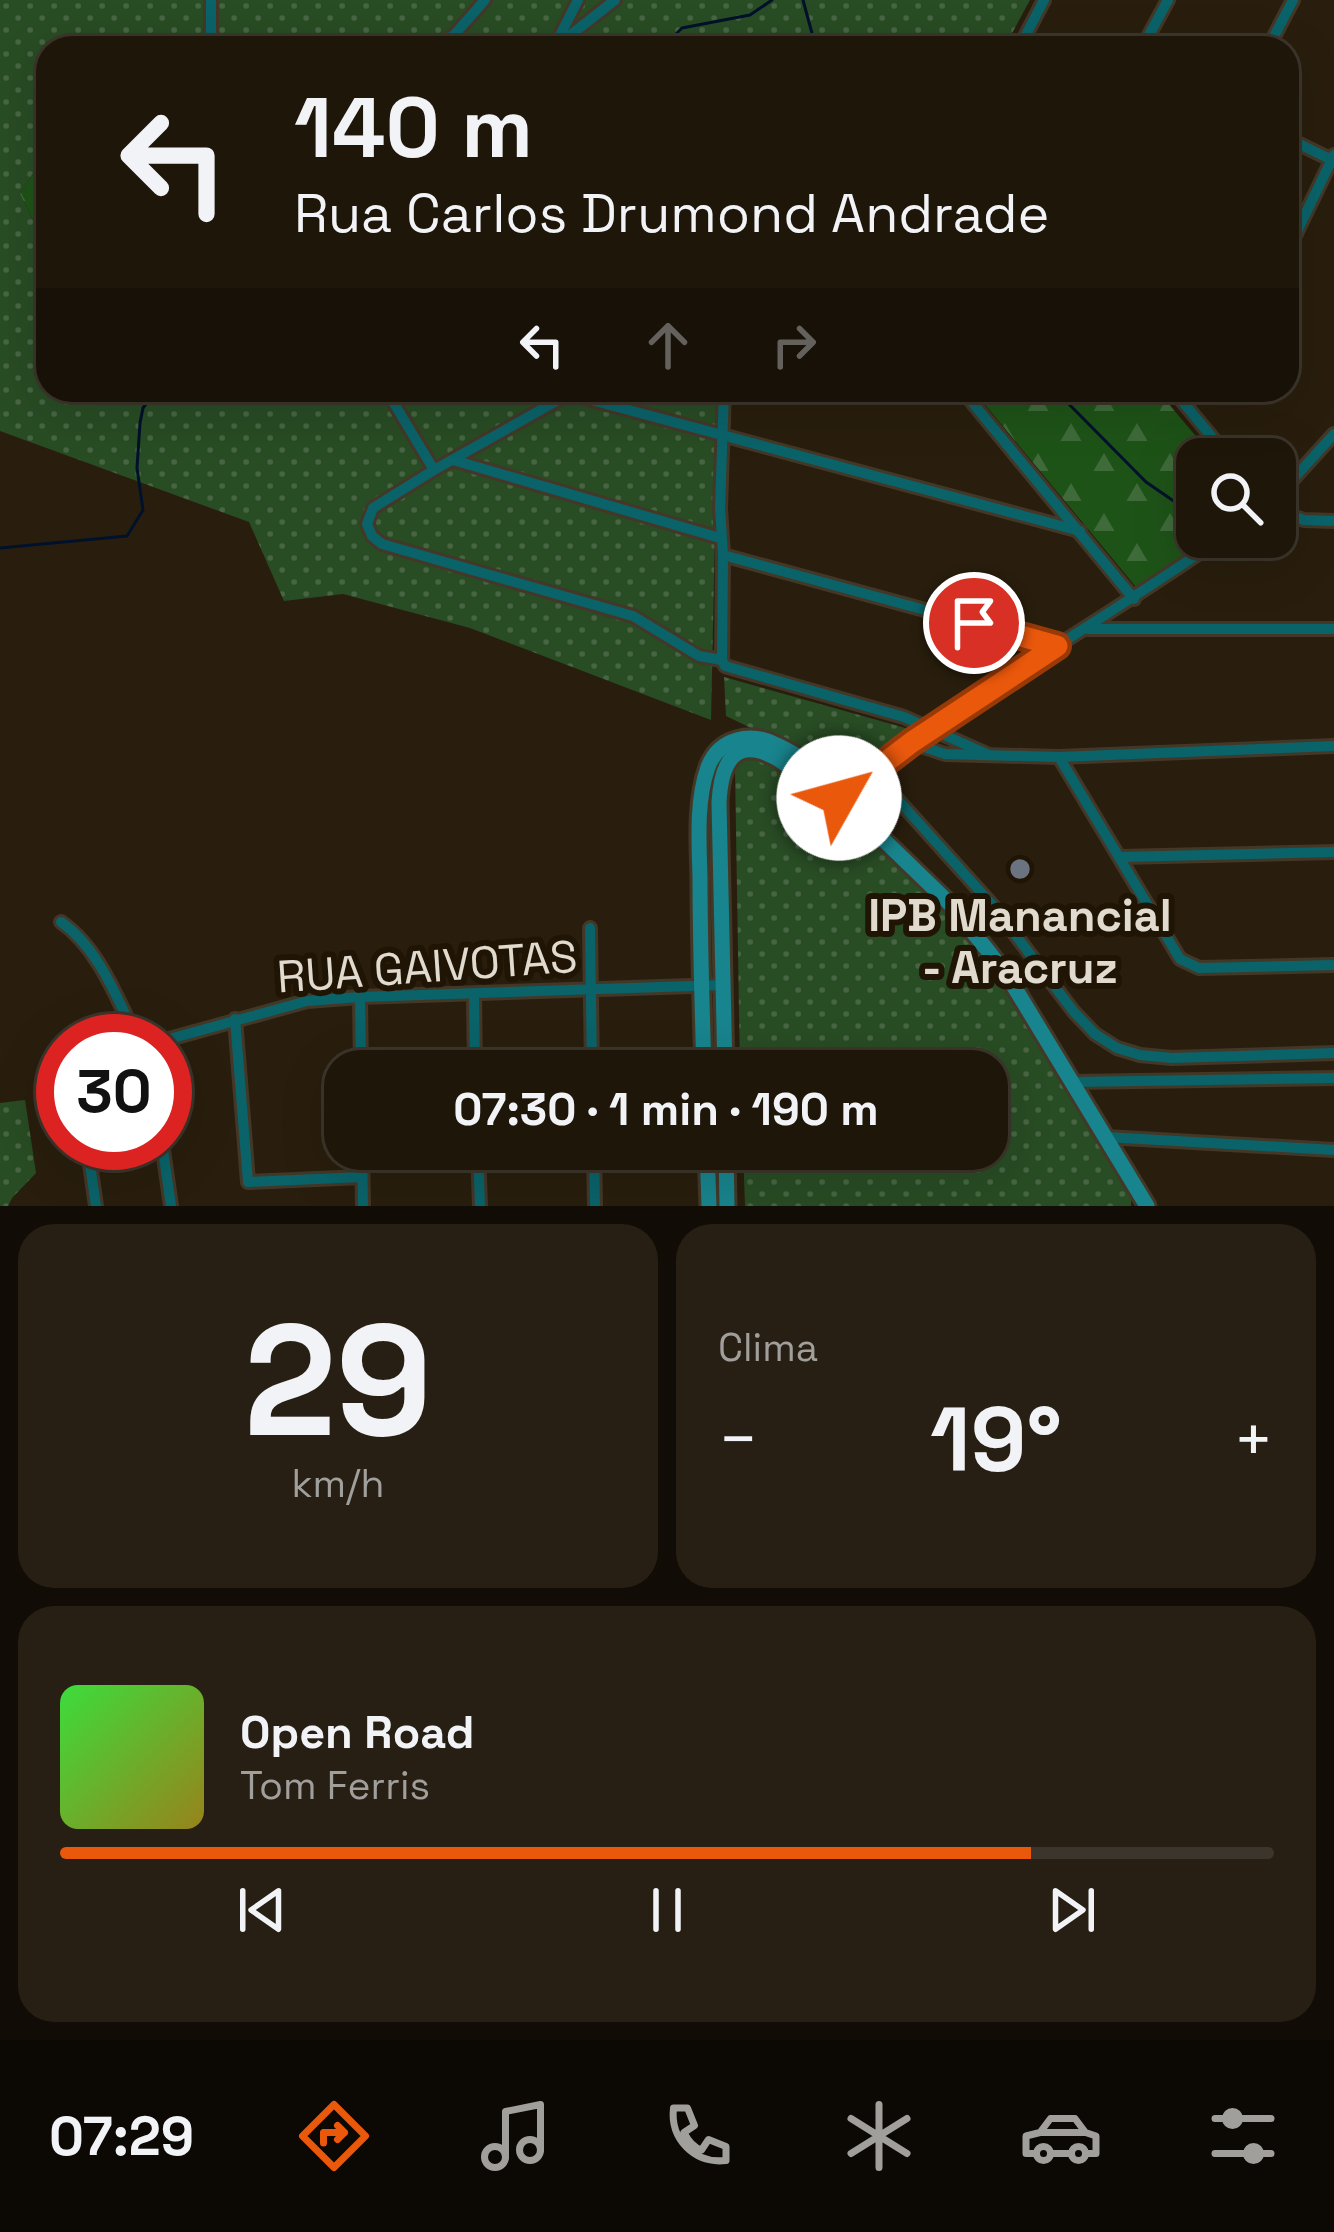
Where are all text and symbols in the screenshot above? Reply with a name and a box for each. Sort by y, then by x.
text: 140 m [294,74,533,182]
icon: left [96,84,252,240]
text: Rua Carlos Drumond Andrade [294,179,1050,248]
icon: left [509,312,575,378]
icon: ahead [635,312,701,378]
icon: right [761,312,827,378]
map controls [1176,438,1296,558]
button: search [1176,438,1296,558]
pin [923,572,1025,674]
icon: arrive [941,590,1007,656]
position arrow [776,735,902,861]
marker: IPB Manancial - Aracruz [1007,856,1033,882]
place label: IPB Manancial - Aracruz [868,887,1172,996]
street label: RUA GAIVOTAS [275,928,579,1005]
speed limit sign: 30 [36,1014,192,1170]
text: 07:30 · 1 min · 190 m [453,1081,879,1138]
text: 29 [244,1281,432,1481]
text: Clima [718,1323,818,1372]
text: 19° [930,1382,1062,1497]
text: − [718,1397,759,1481]
text: + [1233,1397,1274,1481]
text: km/h [292,1459,384,1508]
text: Open Road [240,1704,475,1761]
text: Tom Ferris [240,1761,430,1810]
icon: previous [229,1877,295,1943]
icon: pause [634,1877,700,1943]
icon: next [1039,1877,1105,1943]
icon: directions [292,2094,376,2178]
icon: music [474,2094,558,2178]
icon: phone [656,2094,740,2178]
icon: climate [837,2094,921,2178]
icon: car [1019,2094,1103,2178]
icon: filters [1201,2094,1285,2178]
text: 07:29 [49,2102,194,2171]

